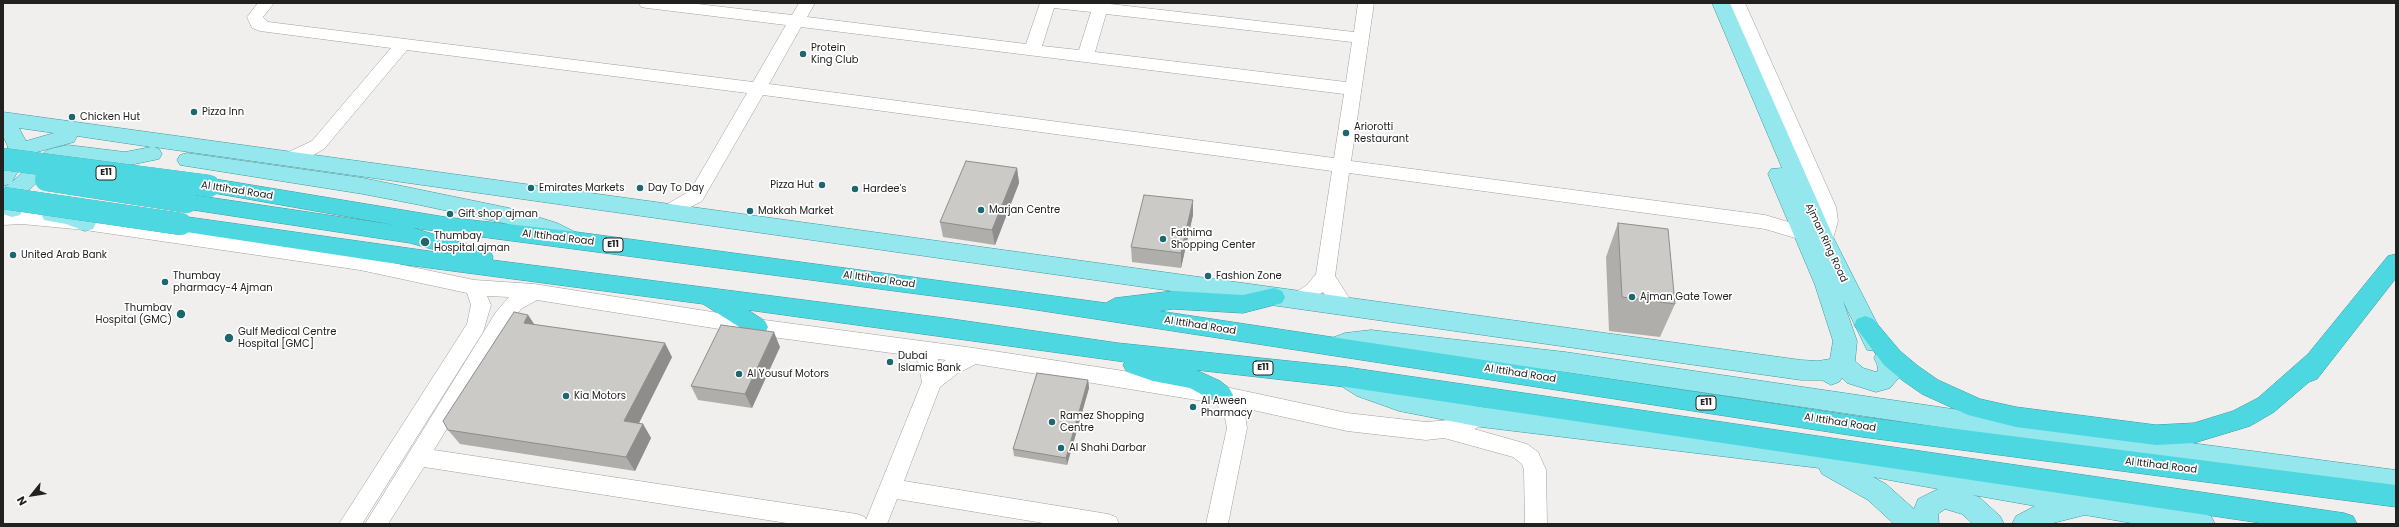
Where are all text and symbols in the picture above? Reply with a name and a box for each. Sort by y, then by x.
place label: Protein King Club [811,42,859,66]
marker: Protein King Club [798,49,808,59]
place label: Pizza Inn [202,106,244,118]
marker: Pizza Inn [189,107,199,117]
place label: Chicken Hut [80,111,140,123]
marker: Chicken Hut [67,112,77,122]
place label: Ariorotti Restaurant [1354,121,1409,144]
marker: Ariorotti Restaurant [1341,128,1351,138]
road number: E11 [96,166,116,180]
street label: Al Ittihad Road [200,179,274,203]
place label: Pizza Hut [770,179,814,191]
marker: Pizza Hut [817,180,827,190]
place label: Emirates Markets [539,182,624,194]
place label: Day To Day [648,182,704,194]
marker: Emirates Markets [526,183,536,193]
marker: Day To Day [635,183,645,193]
place label: Hardee's [863,183,906,195]
marker: Hardee's [850,184,860,194]
street label: Ajman Ring Road [1802,202,1850,284]
place label: Marjan Centre [989,204,1060,216]
place label: Makkah Market [758,205,834,217]
marker: Marjan Centre [976,205,986,215]
marker: Makkah Market [745,206,755,216]
place label: Gift shop ajman [458,208,538,220]
marker: Gift shop ajman [445,209,455,219]
place label: Fathima Shopping Center [1171,227,1255,250]
street label: Al Ittihad Road [521,228,595,248]
place label: Thumbay Hospital ajman [434,230,510,254]
marker: Fathima Shopping Center [1158,234,1168,244]
marker: Thumbay Hospital ajman [419,236,431,248]
road number: E11 [603,238,623,252]
place label: United Arab Bank [21,249,107,261]
marker: United Arab Bank [8,250,18,260]
street label: Al Ittihad Road [842,269,916,291]
place label: Thumbay pharmacy-4 Ajman [173,270,273,294]
place label: Fashion Zone [1216,270,1282,282]
marker: Fashion Zone [1203,271,1213,281]
marker: Thumbay pharmacy-4 Ajman [160,277,170,287]
place label: Ajman Gate Tower [1640,291,1732,303]
marker: Ajman Gate Tower [1627,292,1637,302]
place label: Thumbay Hospital (GMC) [96,302,172,326]
marker: Thumbay Hospital (GMC) [175,308,187,320]
street label: Al Ittihad Road [1163,314,1237,338]
place label: Gulf Medical Centre Hospital [GMC] [238,326,336,350]
marker: Gulf Medical Centre Hospital [GMC] [223,332,235,344]
place label: Dubai Islamic Bank [898,350,961,374]
marker: Dubai Islamic Bank [885,357,895,367]
road number: E11 [1253,361,1273,375]
street label: Al Ittihad Road [1483,362,1557,386]
place label: Al Yousuf Motors [747,368,829,380]
marker: Al Yousuf Motors [734,369,744,379]
place label: Kia Motors [574,390,626,402]
marker: Kia Motors [561,391,571,401]
place label: Al Aween Pharmacy [1201,395,1252,418]
road number: E11 [1696,396,1716,410]
marker: Al Aween Pharmacy [1188,402,1198,412]
place label: Ramez Shopping Centre [1060,410,1144,434]
street label: Al Ittihad Road [1803,411,1877,435]
marker: Ramez Shopping Centre [1047,417,1057,427]
place label: Al Shahi Darbar [1069,442,1146,454]
marker: Al Shahi Darbar [1056,443,1066,453]
street label: Al Ittihad Road [2124,456,2198,476]
north arrow [12,475,52,515]
text: N [13,493,31,509]

